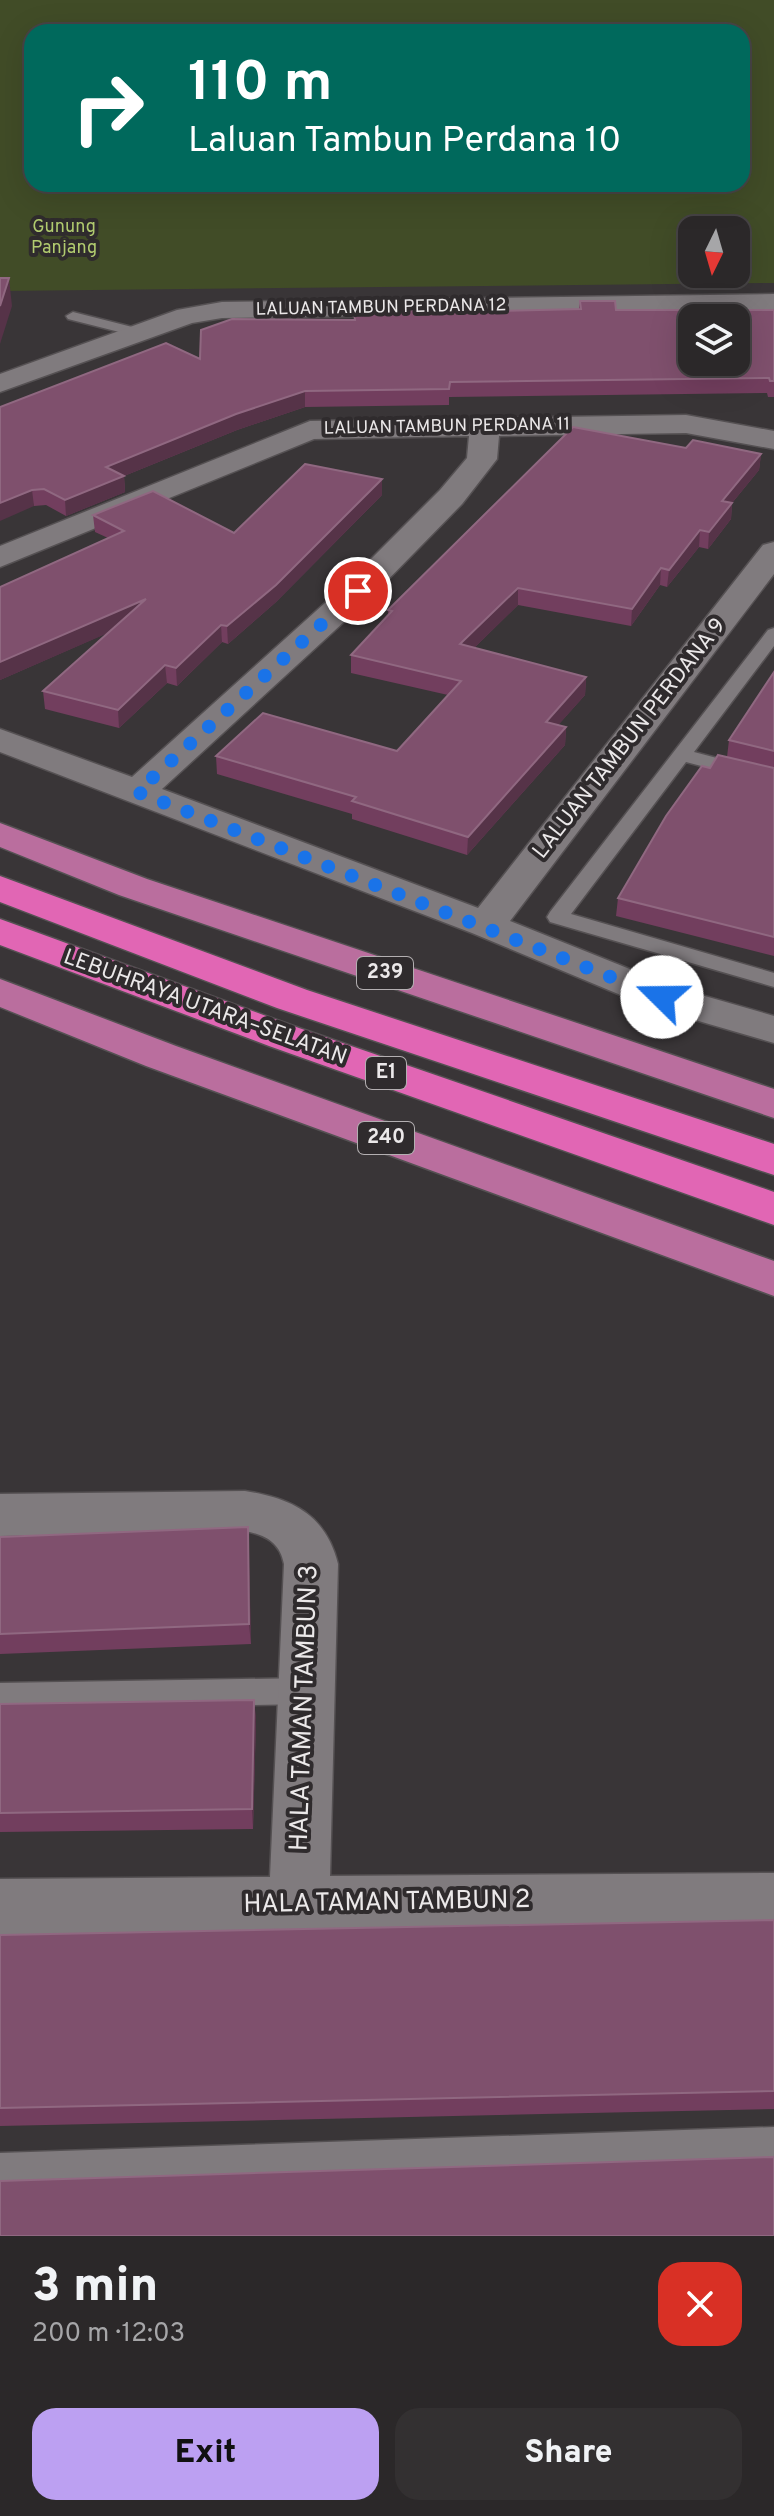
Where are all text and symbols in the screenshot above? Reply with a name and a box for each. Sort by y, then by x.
text: 110 m [188,50,333,120]
icon: right [56,56,160,160]
text: Laluan Tambun Perdana 10 [188,119,621,165]
park label: Gunung Panjang [31,216,97,260]
north arrow [678,216,750,288]
map controls [678,216,750,376]
street label: LALUAN TAMBUN PERDANA 12 [255,294,507,322]
button: layers [678,304,750,376]
street label: LALUAN TAMBUN PERDANA 11 [324,413,570,441]
pin [324,557,392,625]
icon: arrive [336,569,380,613]
street label: LALUAN TAMBUN PERDANA 9 [528,613,732,865]
street label: LEBUHRAYA UTARA–SELATAN [60,944,350,1072]
position arrow [620,955,704,1039]
road number: 239 [357,957,413,989]
road number: E1 [366,1057,406,1089]
road number: 240 [358,1122,414,1154]
street label: HALA TAMAN TAMBUN 3 [284,1564,326,1852]
street label: HALA TAMAN TAMBUN 2 [243,1884,531,1922]
text: 3 min [32,2258,158,2318]
button: close [658,2262,742,2346]
text: 200 m · 12:03 [32,2318,185,2351]
button: Exit [32,2408,379,2500]
button: Share [395,2408,742,2500]

